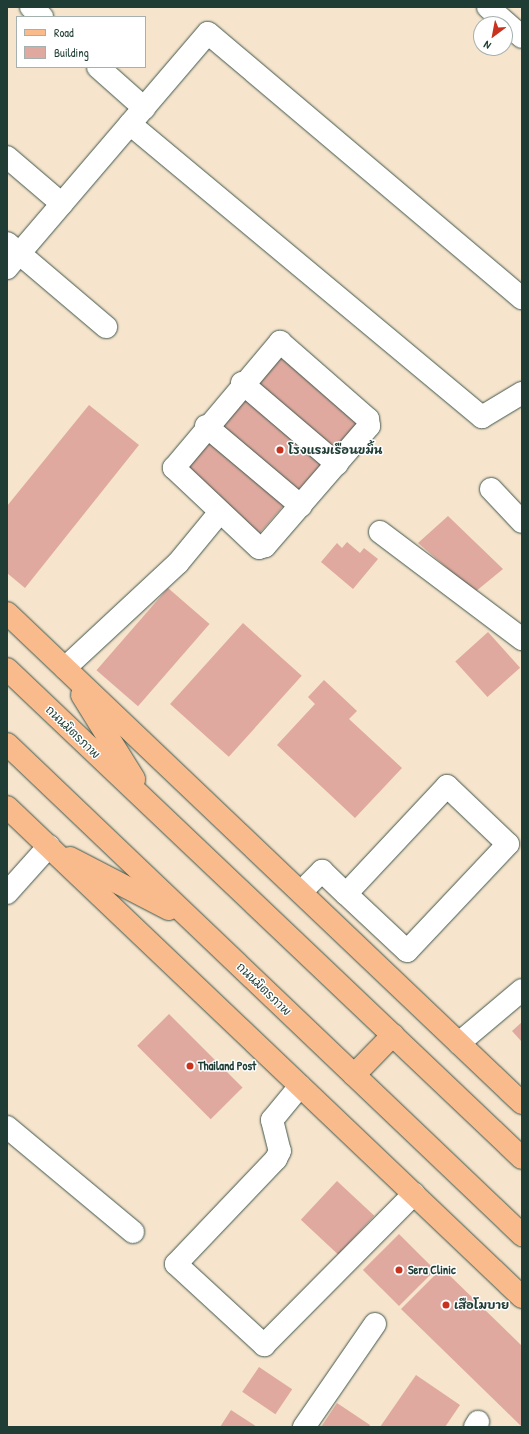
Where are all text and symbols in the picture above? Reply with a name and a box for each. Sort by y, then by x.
legend [16,16,146,68]
north arrow [473,16,513,56]
text: Road [54,24,74,41]
text: N [481,38,493,53]
text: Building [54,44,89,61]
place label: โรงแรมเรือนขมิ้น [288,443,382,457]
marker: โรงแรมเรือนขมิ้น [275,445,285,455]
street label: ถนนมิตรภาพ [43,702,103,762]
street label: ถนนมิตรภาพ [234,959,294,1019]
place label: Thailand Post [198,1059,256,1073]
marker: Thailand Post [185,1061,195,1071]
place label: Sera Clinic [408,1263,456,1277]
marker: Sera Clinic [393,1264,405,1276]
place label: เสือโมบาย [454,1298,509,1312]
marker: เสือโมบาย [441,1300,451,1310]

